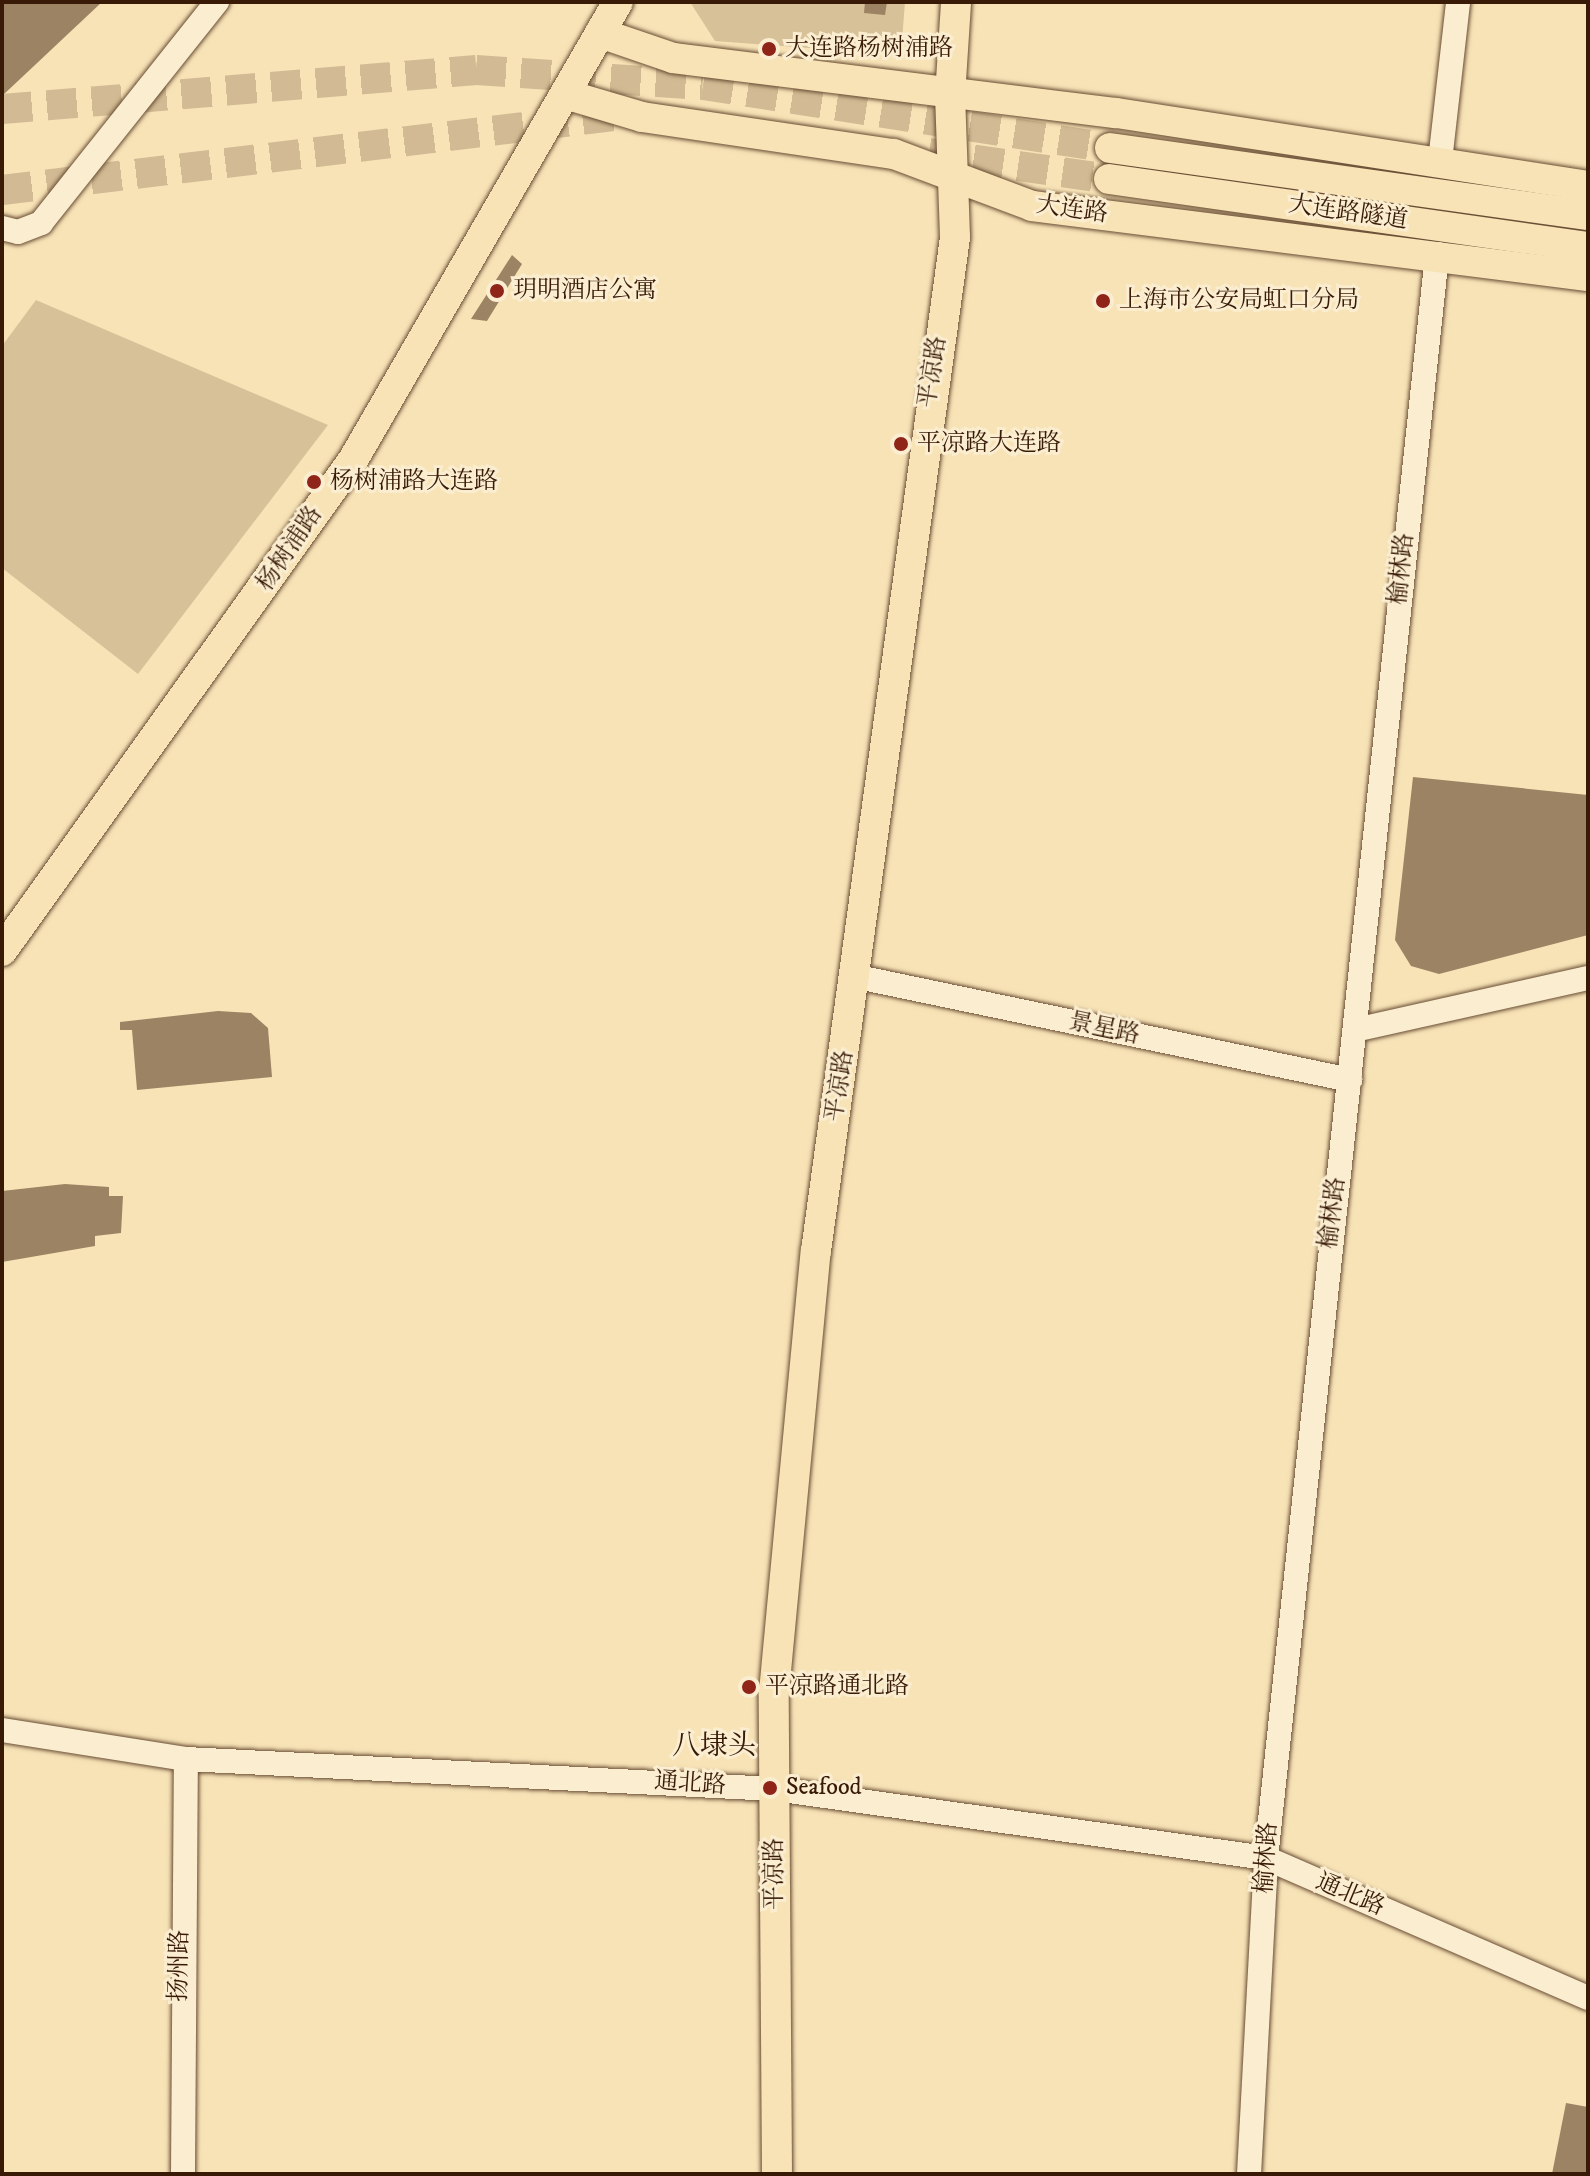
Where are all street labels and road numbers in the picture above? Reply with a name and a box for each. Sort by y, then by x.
street label: 大连路隧道 [1287,190,1409,236]
street label: 大连路 [1034,191,1110,229]
street label: 平凉路 [913,334,953,410]
street label: 杨树浦路 [251,501,329,597]
street label: 榆林路 [1384,532,1420,606]
street label: 景星路 [1066,1007,1142,1051]
street label: 平凉路 [820,1048,860,1124]
street label: 榆林路 [1314,1176,1352,1250]
street label: 通北路 [653,1767,727,1801]
street label: 榆林路 [1250,1821,1284,1895]
street label: 平凉路 [761,1838,789,1910]
street label: 通北路 [1311,1868,1389,1922]
street label: 扬州路 [165,1930,195,2002]

